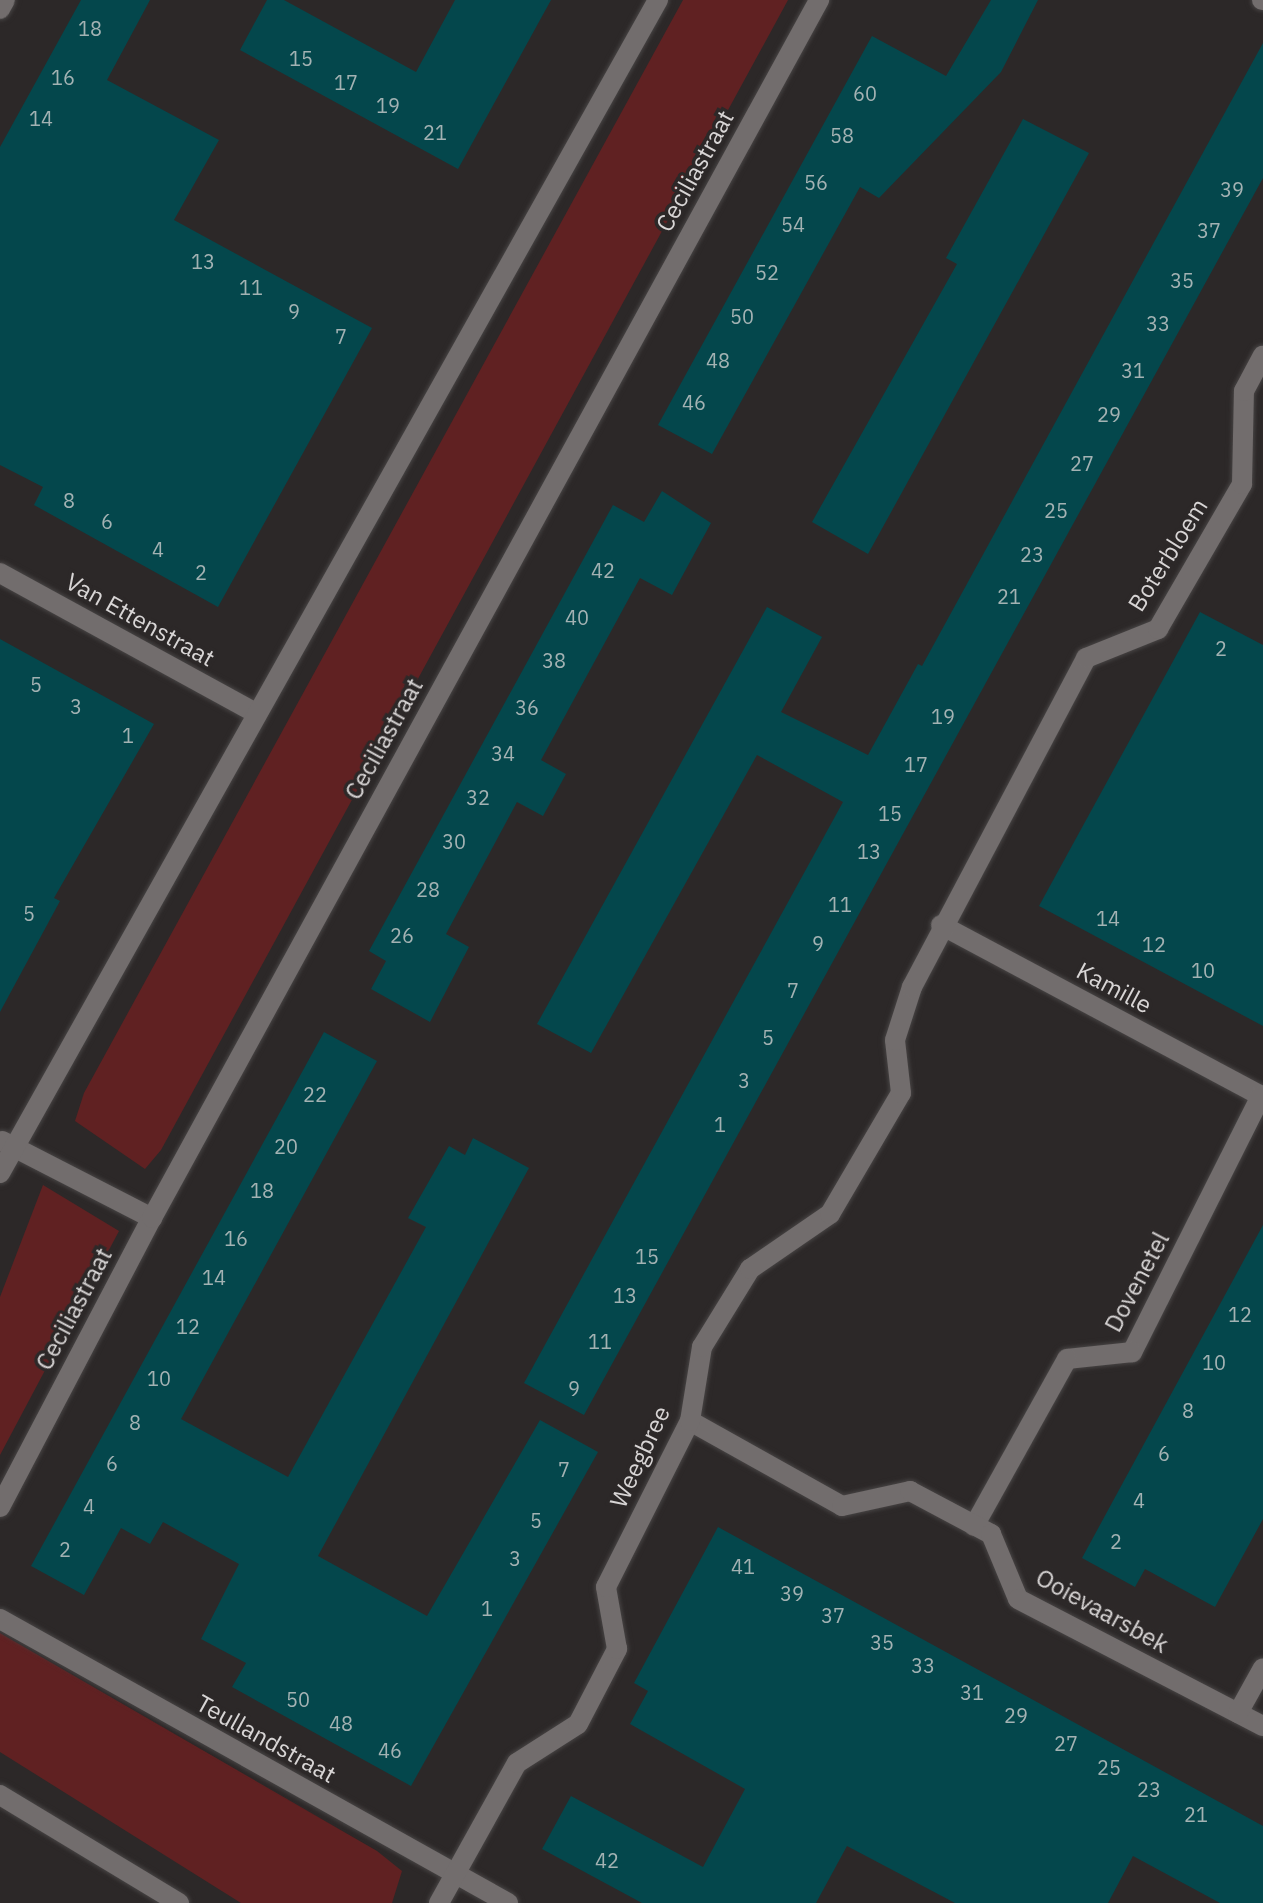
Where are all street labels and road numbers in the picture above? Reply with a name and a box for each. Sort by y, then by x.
street label: Ceciliastraat [650,105,740,237]
street label: Boterbloem [1122,493,1214,617]
street label: Van Ettenstraat [60,567,220,673]
street label: Ceciliastraat [339,673,429,805]
street label: Kamille [1072,956,1156,1020]
street label: Dovenetel [1099,1227,1175,1337]
street label: Ceciliastraat [30,1243,118,1375]
street label: Weegbree [604,1402,676,1512]
street label: Ooievaarsbek [1031,1563,1173,1659]
street label: Teullandstraat [191,1689,341,1789]

